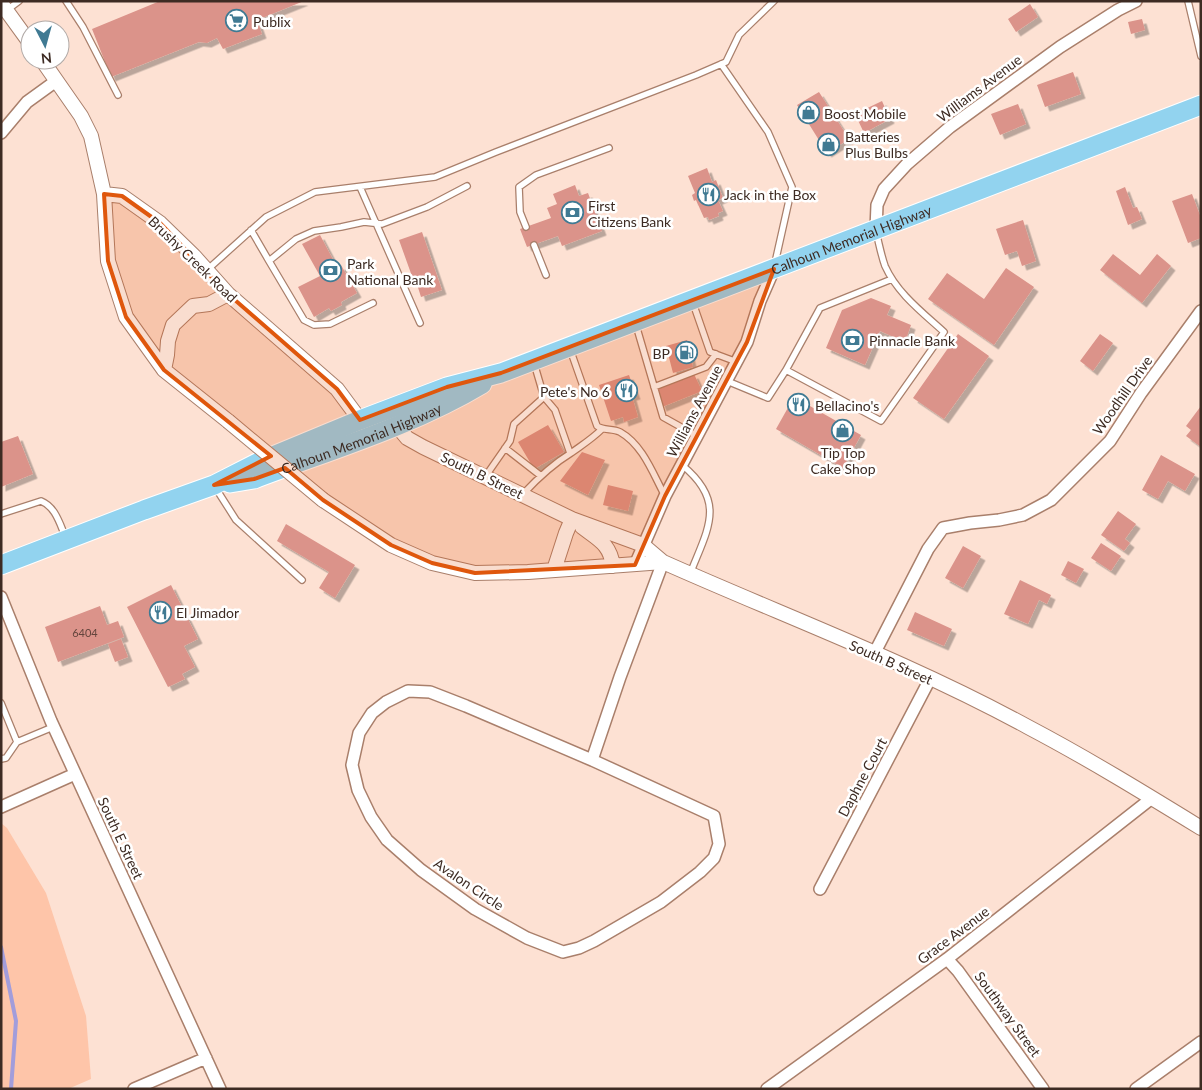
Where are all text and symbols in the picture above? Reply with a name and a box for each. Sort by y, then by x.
supermarket icon: Publix [225,9,249,33]
place label: Publix [253,13,291,30]
north arrow [20,20,70,70]
text: N [40,49,53,67]
street label: Williams Avenue [933,51,1025,125]
shop icon: Boost Mobile [796,101,820,125]
place label: Boost Mobile [824,105,906,122]
place label: Batteries Plus Bulbs [845,128,908,161]
shop icon: Batteries Plus Bulbs [817,132,841,156]
restaurant icon: Jack in the Box [696,182,720,206]
place label: Jack in the Box [724,186,816,203]
place label: First Citizens Bank [588,197,672,230]
street label: Calhoun Memorial Highway [768,200,934,277]
bank icon: First Citizens Bank [560,201,584,225]
street label: Brushy Creek Road [145,212,241,306]
place label: Park National Bank [347,255,434,288]
bank icon: Park National Bank [319,259,343,283]
bank icon: Pinnacle Bank [841,328,865,352]
place label: Pinnacle Bank [869,332,956,349]
fuel station icon: BP [674,341,698,365]
place label: BP [653,345,670,362]
street label: Woodhill Drive [1089,352,1155,438]
street label: Williams Avenue [663,362,725,460]
restaurant icon: Pete's No 6 [614,379,638,403]
place label: Pete's No 6 [540,383,610,400]
restaurant icon: Bellacino's [787,393,811,417]
place label: Bellacino's [815,397,879,414]
street label: Calhoun Memorial Highway [278,398,445,477]
shop icon: Tip Top Cake Shop [831,418,855,442]
place label: Tip Top Cake Shop [810,444,876,477]
street label: South B Street [438,448,526,502]
restaurant icon: El Jimador [148,600,172,624]
place label: El Jimador [176,604,239,621]
house number: 6404 [72,626,98,639]
street label: South B Street [847,636,935,688]
street label: Daphne Court [834,735,890,819]
street label: South E Street [95,794,147,882]
street label: Avalon Circle [431,854,507,914]
street label: Grace Avenue [914,902,992,968]
street label: Southway Street [971,968,1045,1060]

